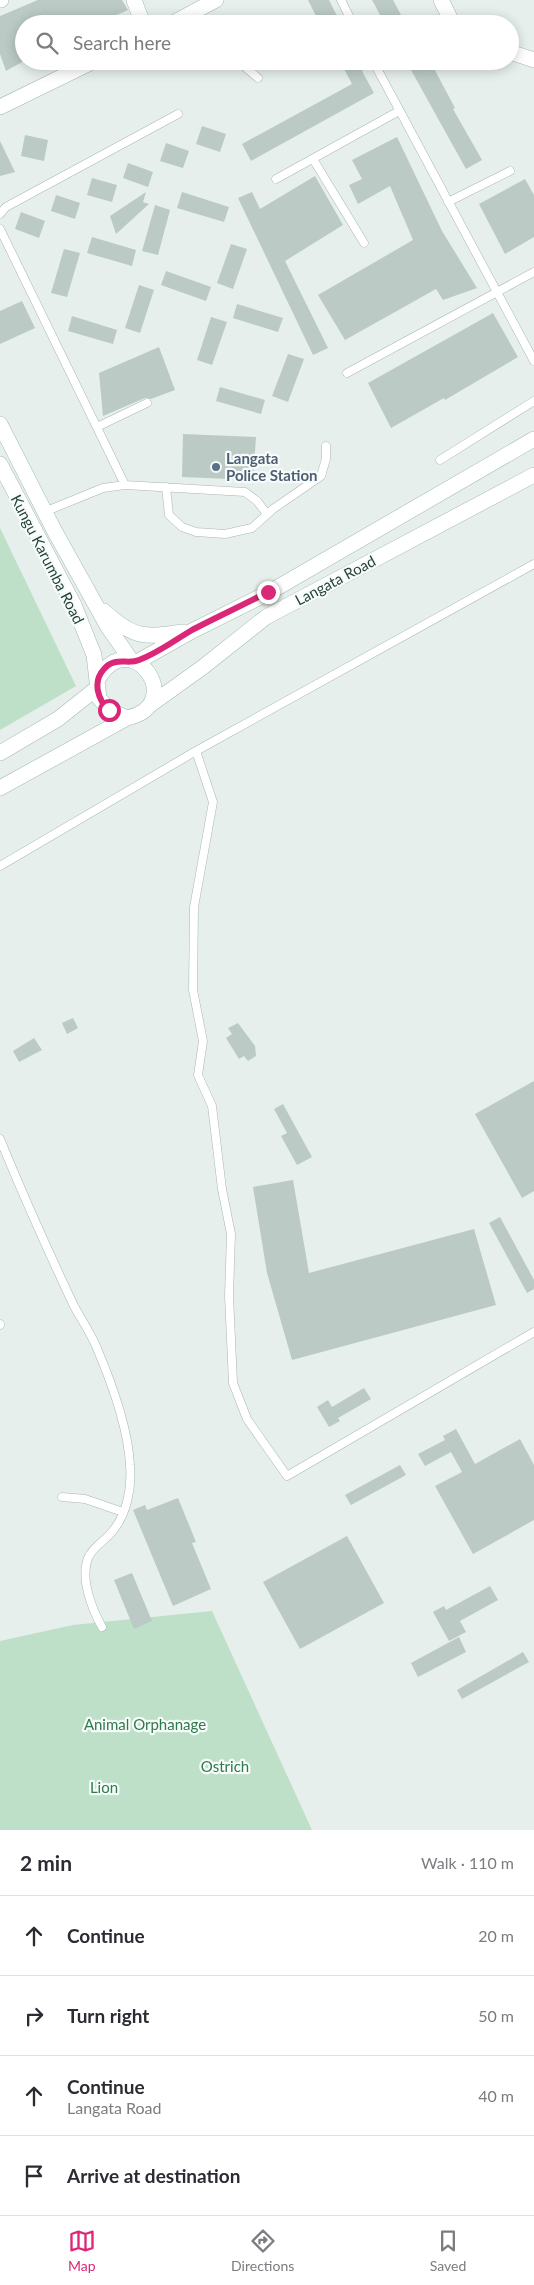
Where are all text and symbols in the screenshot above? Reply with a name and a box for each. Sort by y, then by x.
search box [15,15,519,70]
icon: search [33,29,61,57]
text: Search here [73,31,171,54]
place label: Langata Police Station [226,449,318,484]
marker: Langata Police Station [210,461,222,473]
street label: Kungu Karumba Road [8,491,88,627]
street label: Langata Road [292,551,378,609]
route end [257,581,280,604]
route start [98,699,121,722]
park label: Animal Orphanage [84,1715,206,1733]
park label: Ostrich [201,1757,249,1775]
park label: Lion [90,1778,118,1796]
text: 2 min [20,1850,72,1875]
text: Walk · 110 m [421,1853,514,1872]
icon: ahead [20,1922,48,1950]
text: Continue [67,1924,145,1947]
text: 20 m [478,1926,514,1945]
icon: right [20,2002,48,2030]
text: Turn right [67,2004,149,2027]
text: 50 m [478,2006,514,2025]
text: Continue [67,2075,145,2098]
icon: ahead [20,2082,48,2110]
text: 40 m [478,2086,514,2105]
text: Langata Road [67,2098,162,2117]
icon: arrive [20,2162,48,2190]
text: Arrive at destination [67,2164,240,2187]
tab: Map [68,2227,96,2274]
tab: Directions [231,2227,294,2274]
tab: Saved [430,2227,466,2274]

